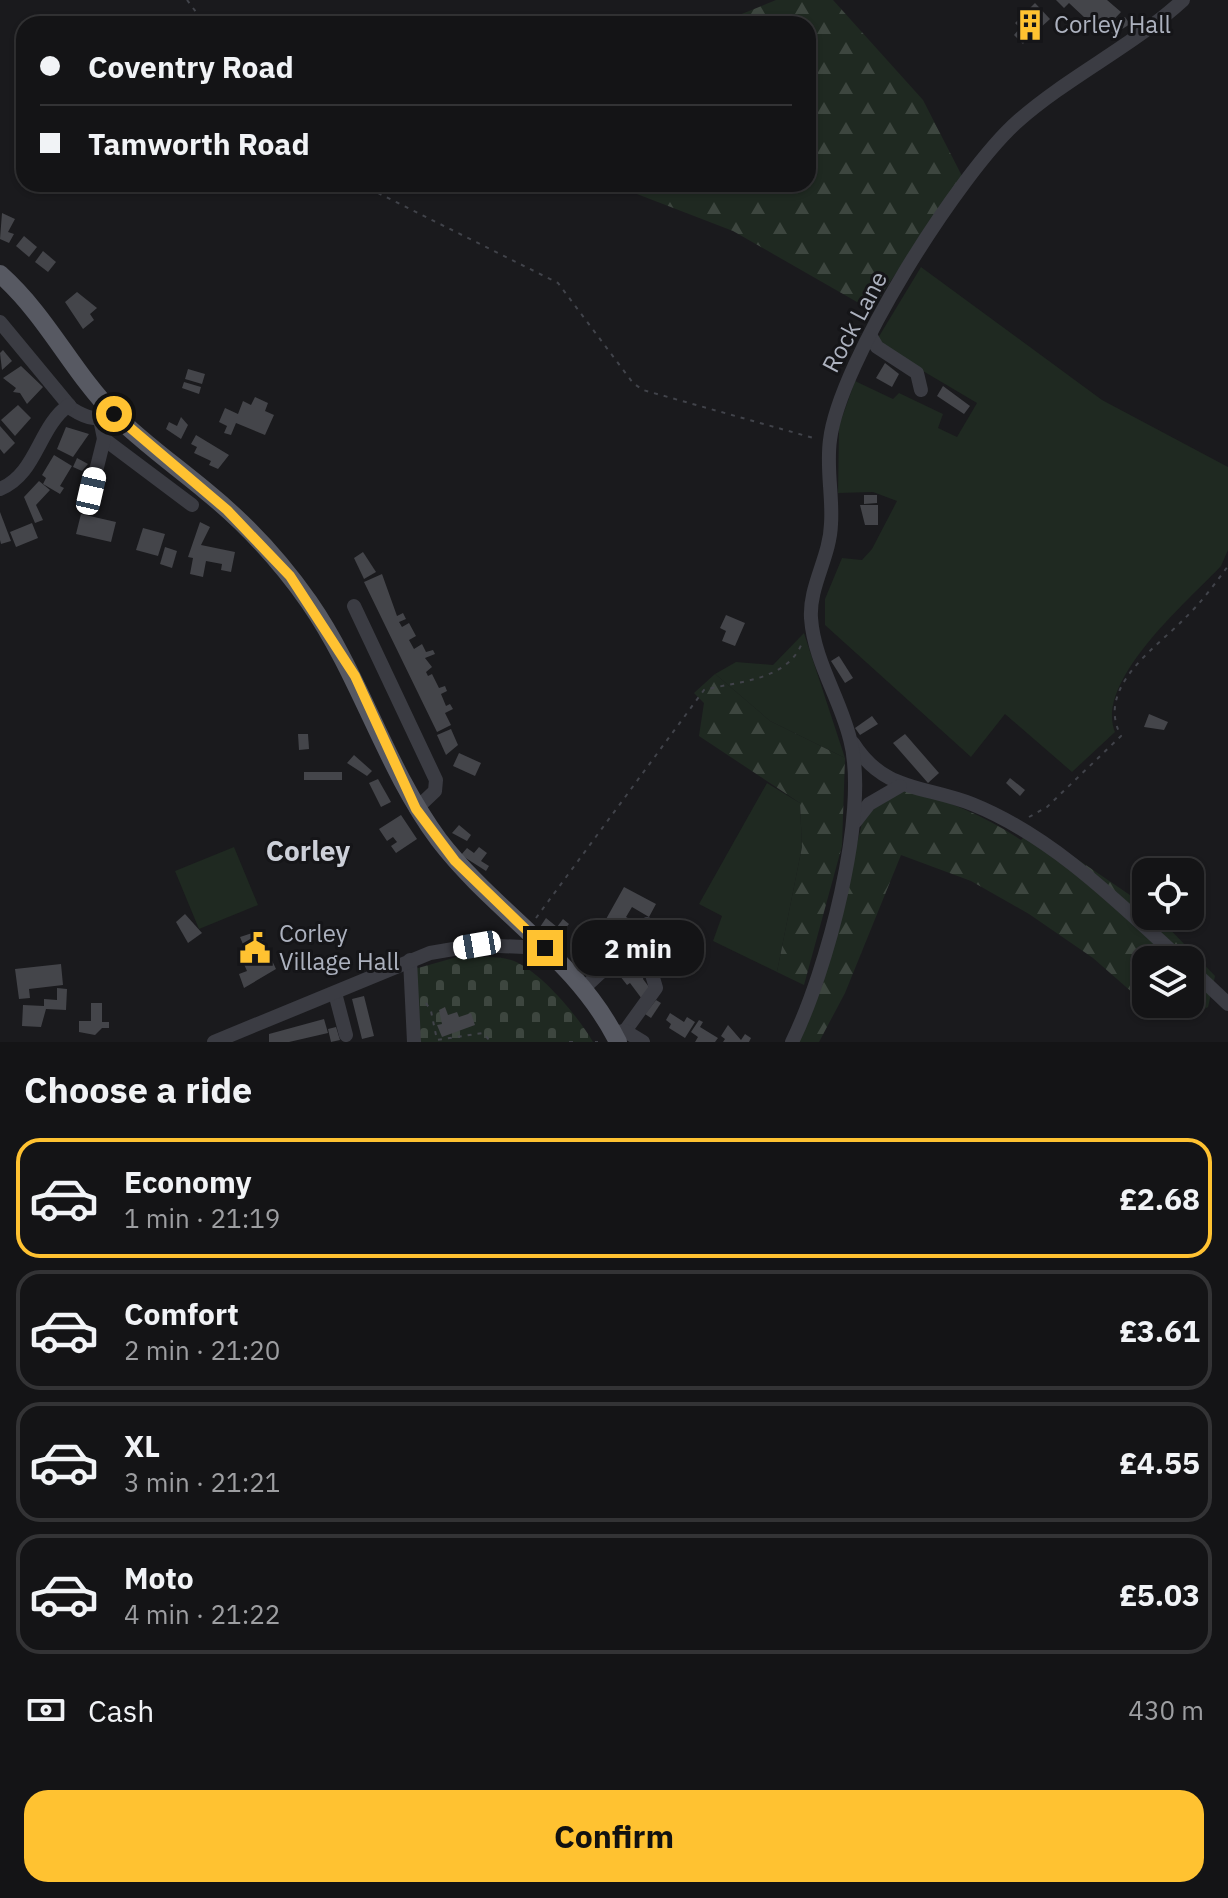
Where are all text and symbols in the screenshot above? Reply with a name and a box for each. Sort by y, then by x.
building icon: Corley Hall [1013,8,1047,42]
place label: Corley Hall [1054,8,1171,40]
text: Coventry Road [88,47,294,86]
text: Tamworth Road [88,124,310,163]
street label: Rock Lane [814,265,894,378]
route start [96,396,132,432]
car [74,465,108,517]
district label: Corley [266,832,350,869]
map controls [1132,858,1204,1018]
button: locate [1132,858,1204,930]
place label: Corley Village Hall [279,917,399,977]
callout: 2 min [573,920,705,976]
car [451,929,503,961]
route end [527,930,563,966]
public building icon: Corley Village Hall [238,931,272,965]
text: 2 min [604,931,672,965]
button: layers [1132,946,1204,1018]
text: Choose a ride [24,1066,252,1113]
icon: car [28,1162,100,1234]
text: Economy [124,1162,252,1201]
text: £2.68 [1119,1179,1200,1218]
text: 1 min · 21:19 [124,1201,280,1235]
icon: car [28,1294,100,1366]
text: Comfort [124,1294,239,1333]
text: £3.61 [1119,1311,1200,1350]
text: 2 min · 21:20 [124,1333,280,1367]
icon: car [28,1426,100,1498]
text: XL [124,1426,160,1465]
text: £4.55 [1119,1443,1200,1482]
text: 3 min · 21:21 [124,1465,280,1499]
icon: car [28,1558,100,1630]
text: Moto [124,1558,194,1597]
text: £5.03 [1119,1575,1200,1614]
text: 4 min · 21:22 [124,1597,280,1631]
icon: cash [24,1688,68,1732]
text: Cash [88,1691,154,1730]
text: 430 m [1128,1693,1204,1727]
button: Confirm [24,1790,1204,1882]

